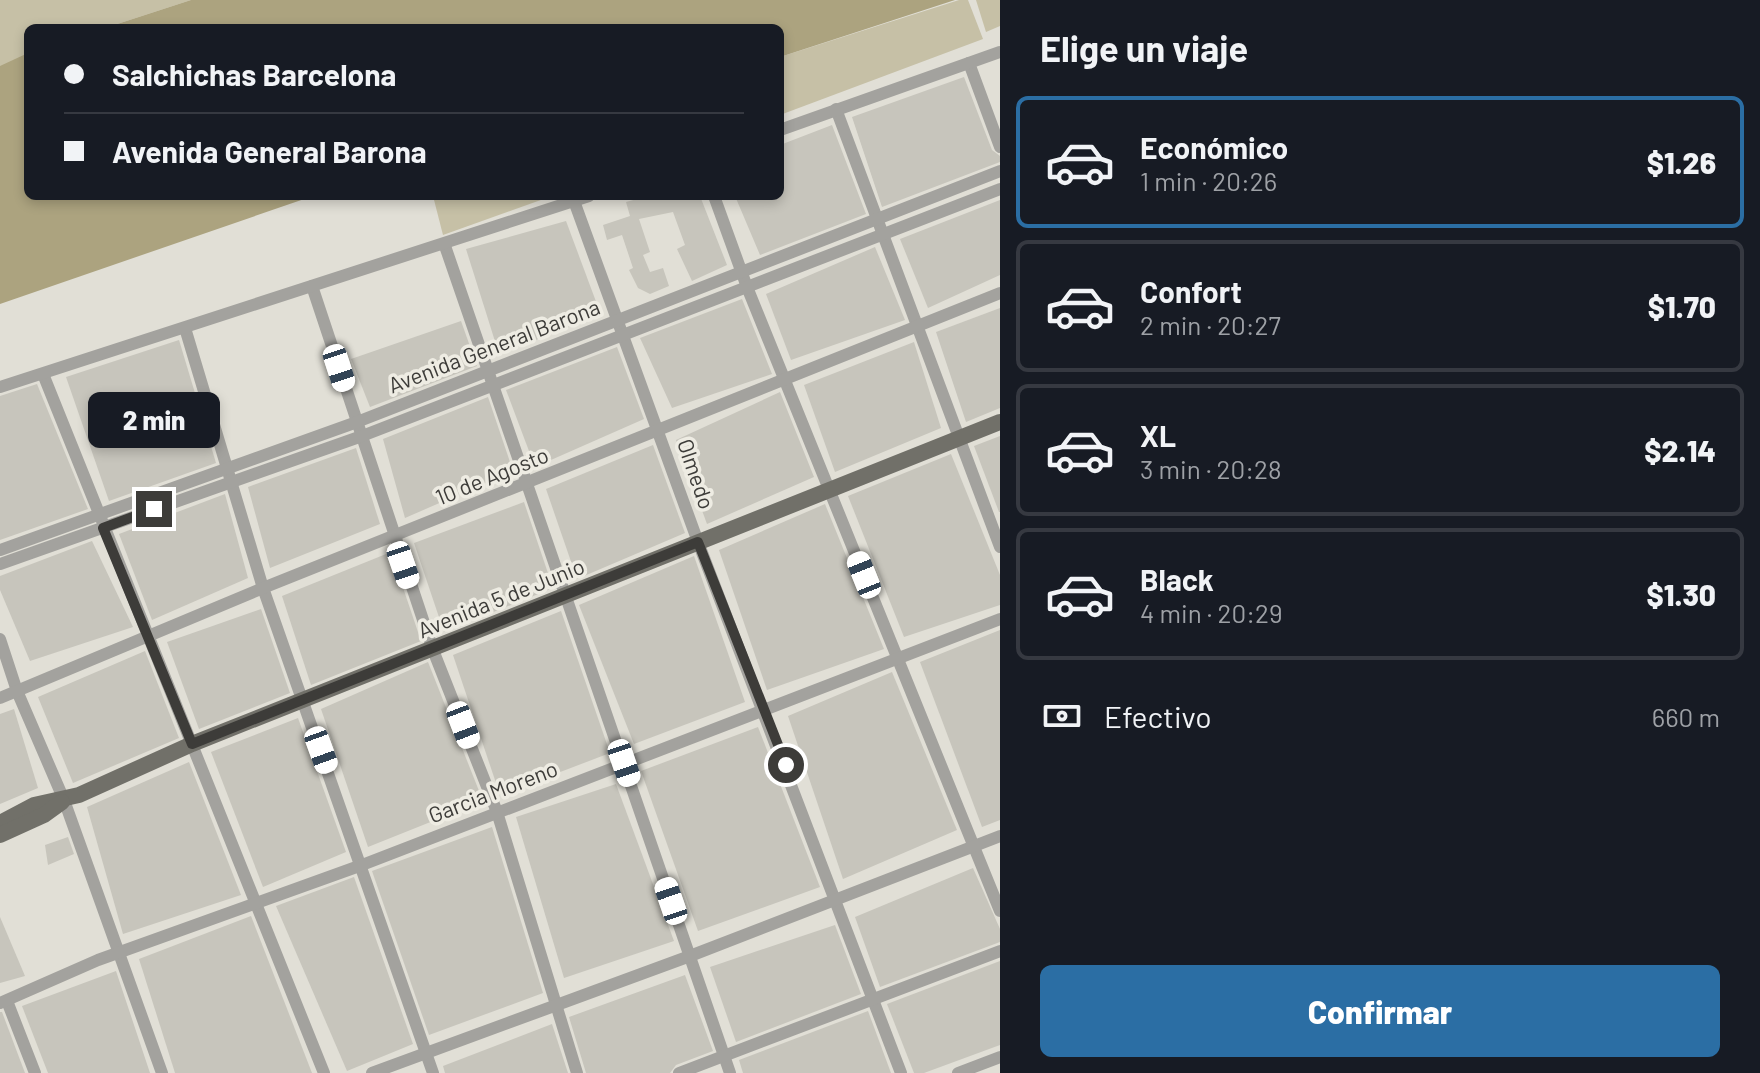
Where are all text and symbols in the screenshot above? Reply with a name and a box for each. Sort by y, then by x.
text: Elige un viaje [1040,26,1248,69]
text: Salchichas Barcelona [112,56,396,92]
icon: car [1044,126,1116,198]
text: Económico [1140,129,1288,165]
text: Avenida General Barona [112,133,427,169]
text: $1.26 [1647,144,1716,180]
text: 1 min · 20:26 [1140,165,1277,196]
icon: car [1044,270,1116,342]
text: Confort [1140,273,1242,309]
text: $1.70 [1648,288,1716,324]
street label: Avenida General Barona [384,293,603,397]
text: 2 min · 20:27 [1140,309,1281,340]
car [320,341,358,395]
callout: 2 min [88,393,220,449]
text: 2 min [123,404,185,435]
icon: car [1044,414,1116,486]
text: XL [1140,417,1176,453]
text: $2.14 [1644,432,1716,468]
street label: Olmedo [673,435,721,512]
street label: 10 de Agosto [431,441,552,510]
text: 3 min · 20:28 [1140,453,1282,484]
route end [136,491,172,527]
car [384,538,422,592]
car [844,548,884,602]
street label: Avenida 5 de Junio [413,552,588,642]
icon: car [1044,558,1116,630]
text: Black [1140,561,1214,597]
text: $1.30 [1646,576,1716,612]
text: 4 min · 20:29 [1140,597,1282,628]
icon: cash [1040,694,1084,738]
car [443,698,483,752]
text: Efectivo [1104,698,1212,734]
text: 660 m [1652,701,1720,732]
car [302,723,340,777]
car [605,736,643,790]
route start [768,747,804,783]
street label: Garcia Moreno [424,755,561,828]
car [652,874,690,928]
button: Confirmar [1040,965,1720,1057]

